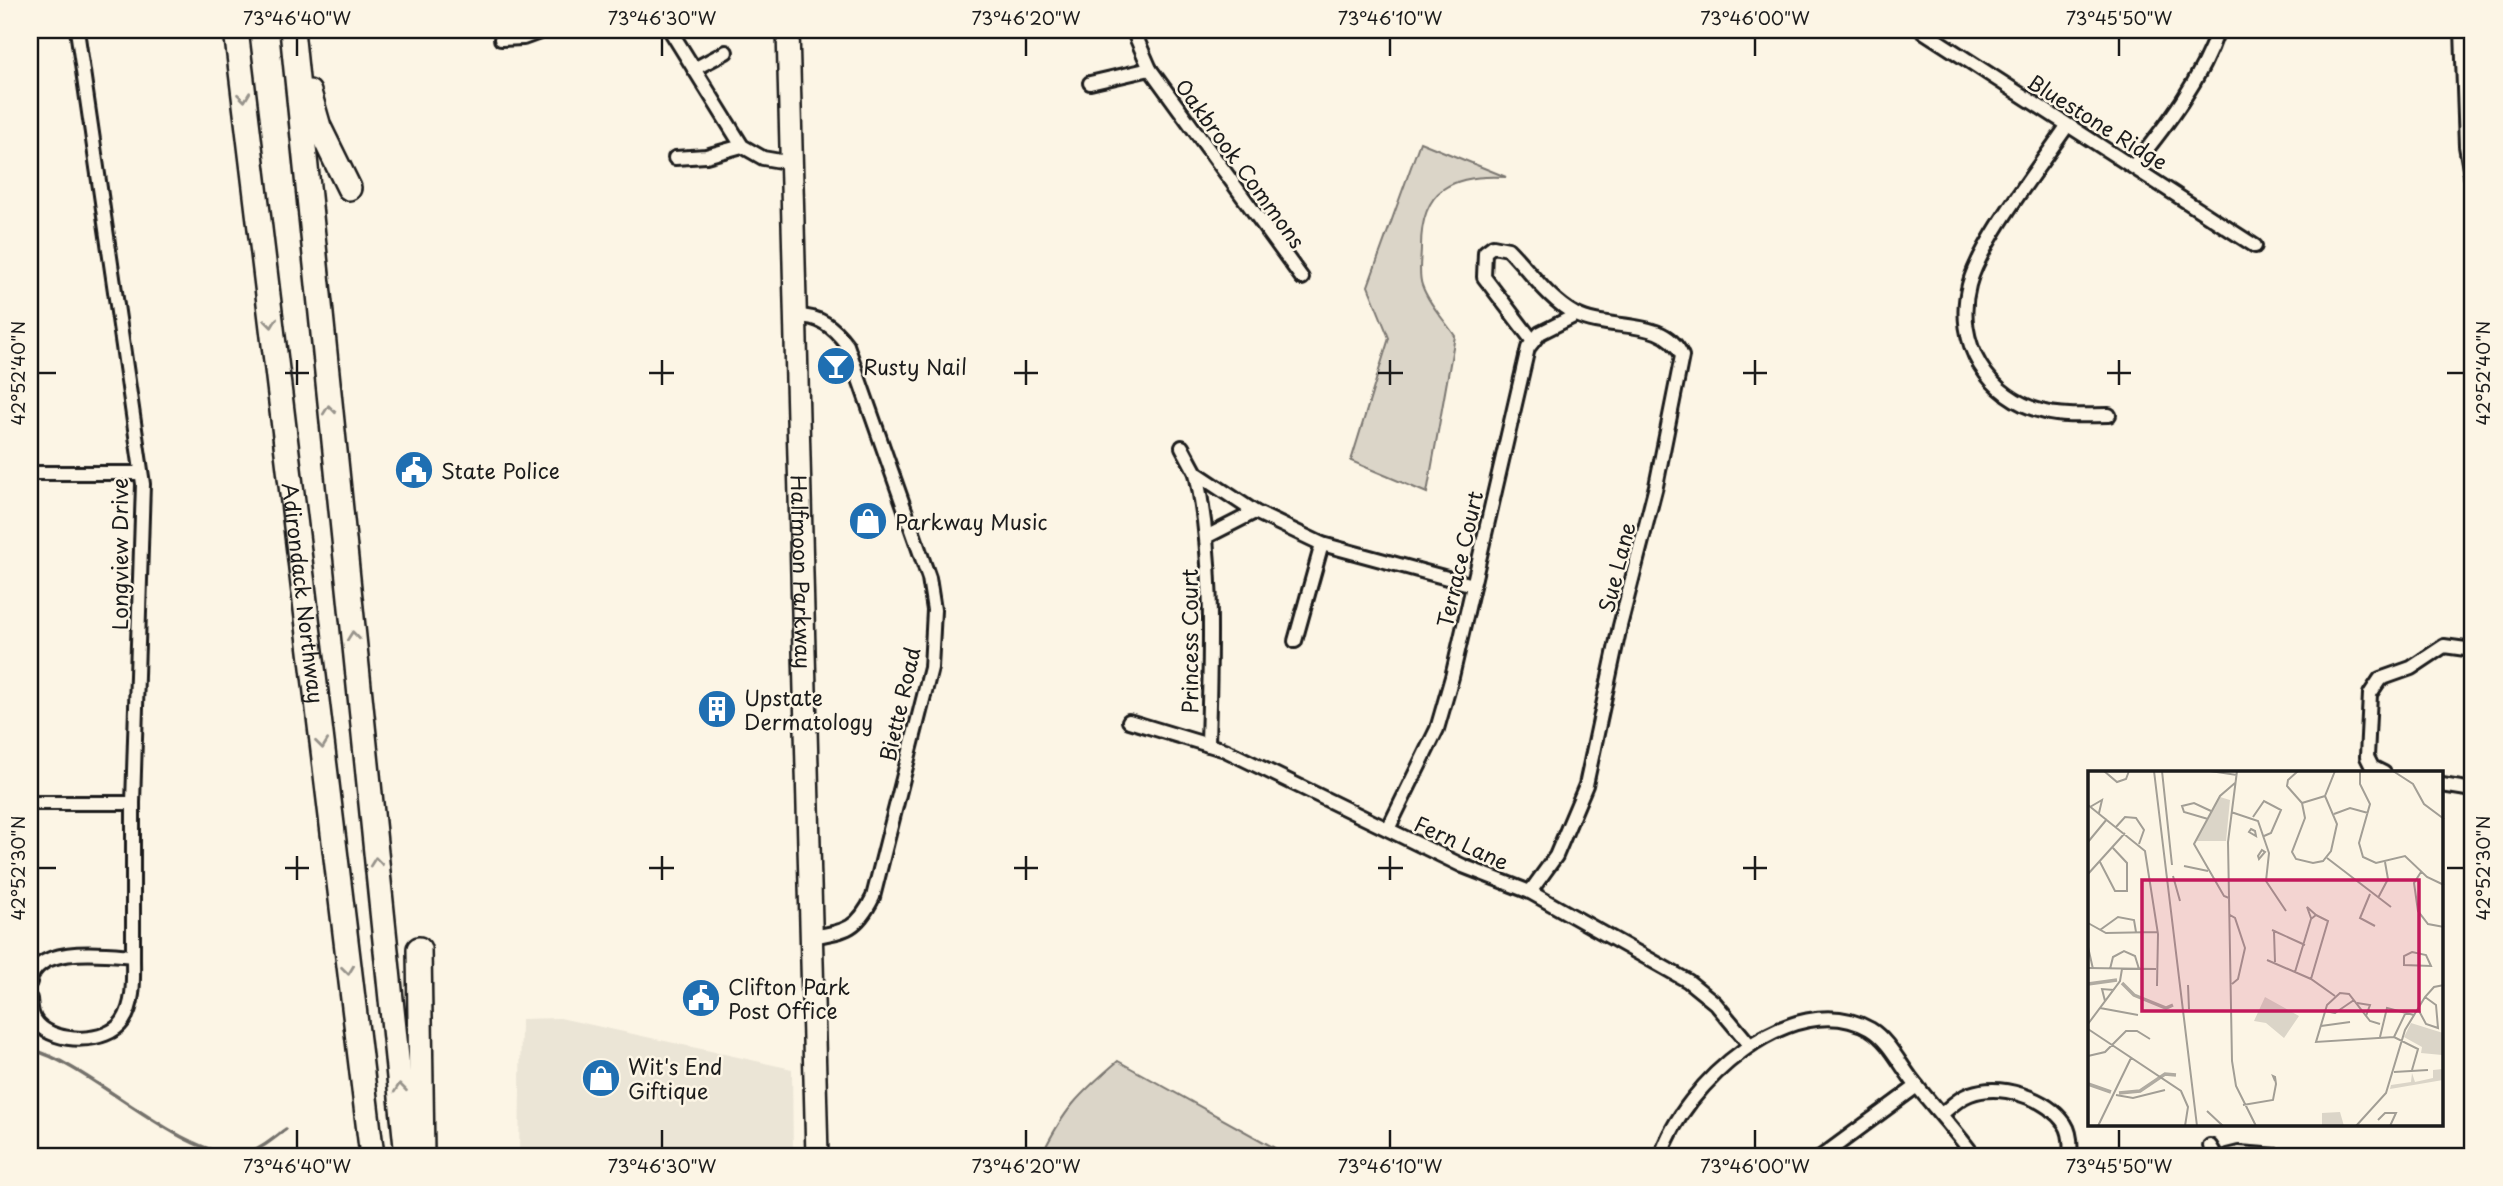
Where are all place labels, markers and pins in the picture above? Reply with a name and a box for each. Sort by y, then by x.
bar icon: Rusty Nail [815,345,857,387]
place label: Rusty Nail [863,350,967,382]
public building icon: State Police [393,449,435,491]
place label: State Police [441,454,560,486]
shop icon: Parkway Music [847,500,889,542]
place label: Parkway Music [895,505,1048,537]
place label: Upstate Dermatology [744,681,873,737]
building icon: Upstate Dermatology [696,688,738,730]
place label: Clifton Park Post Office [728,970,850,1026]
public building icon: Clifton Park Post Office [680,977,722,1019]
place label: Wit's End Giftique [628,1050,722,1106]
shop icon: Wit's End Giftique [580,1057,622,1099]

